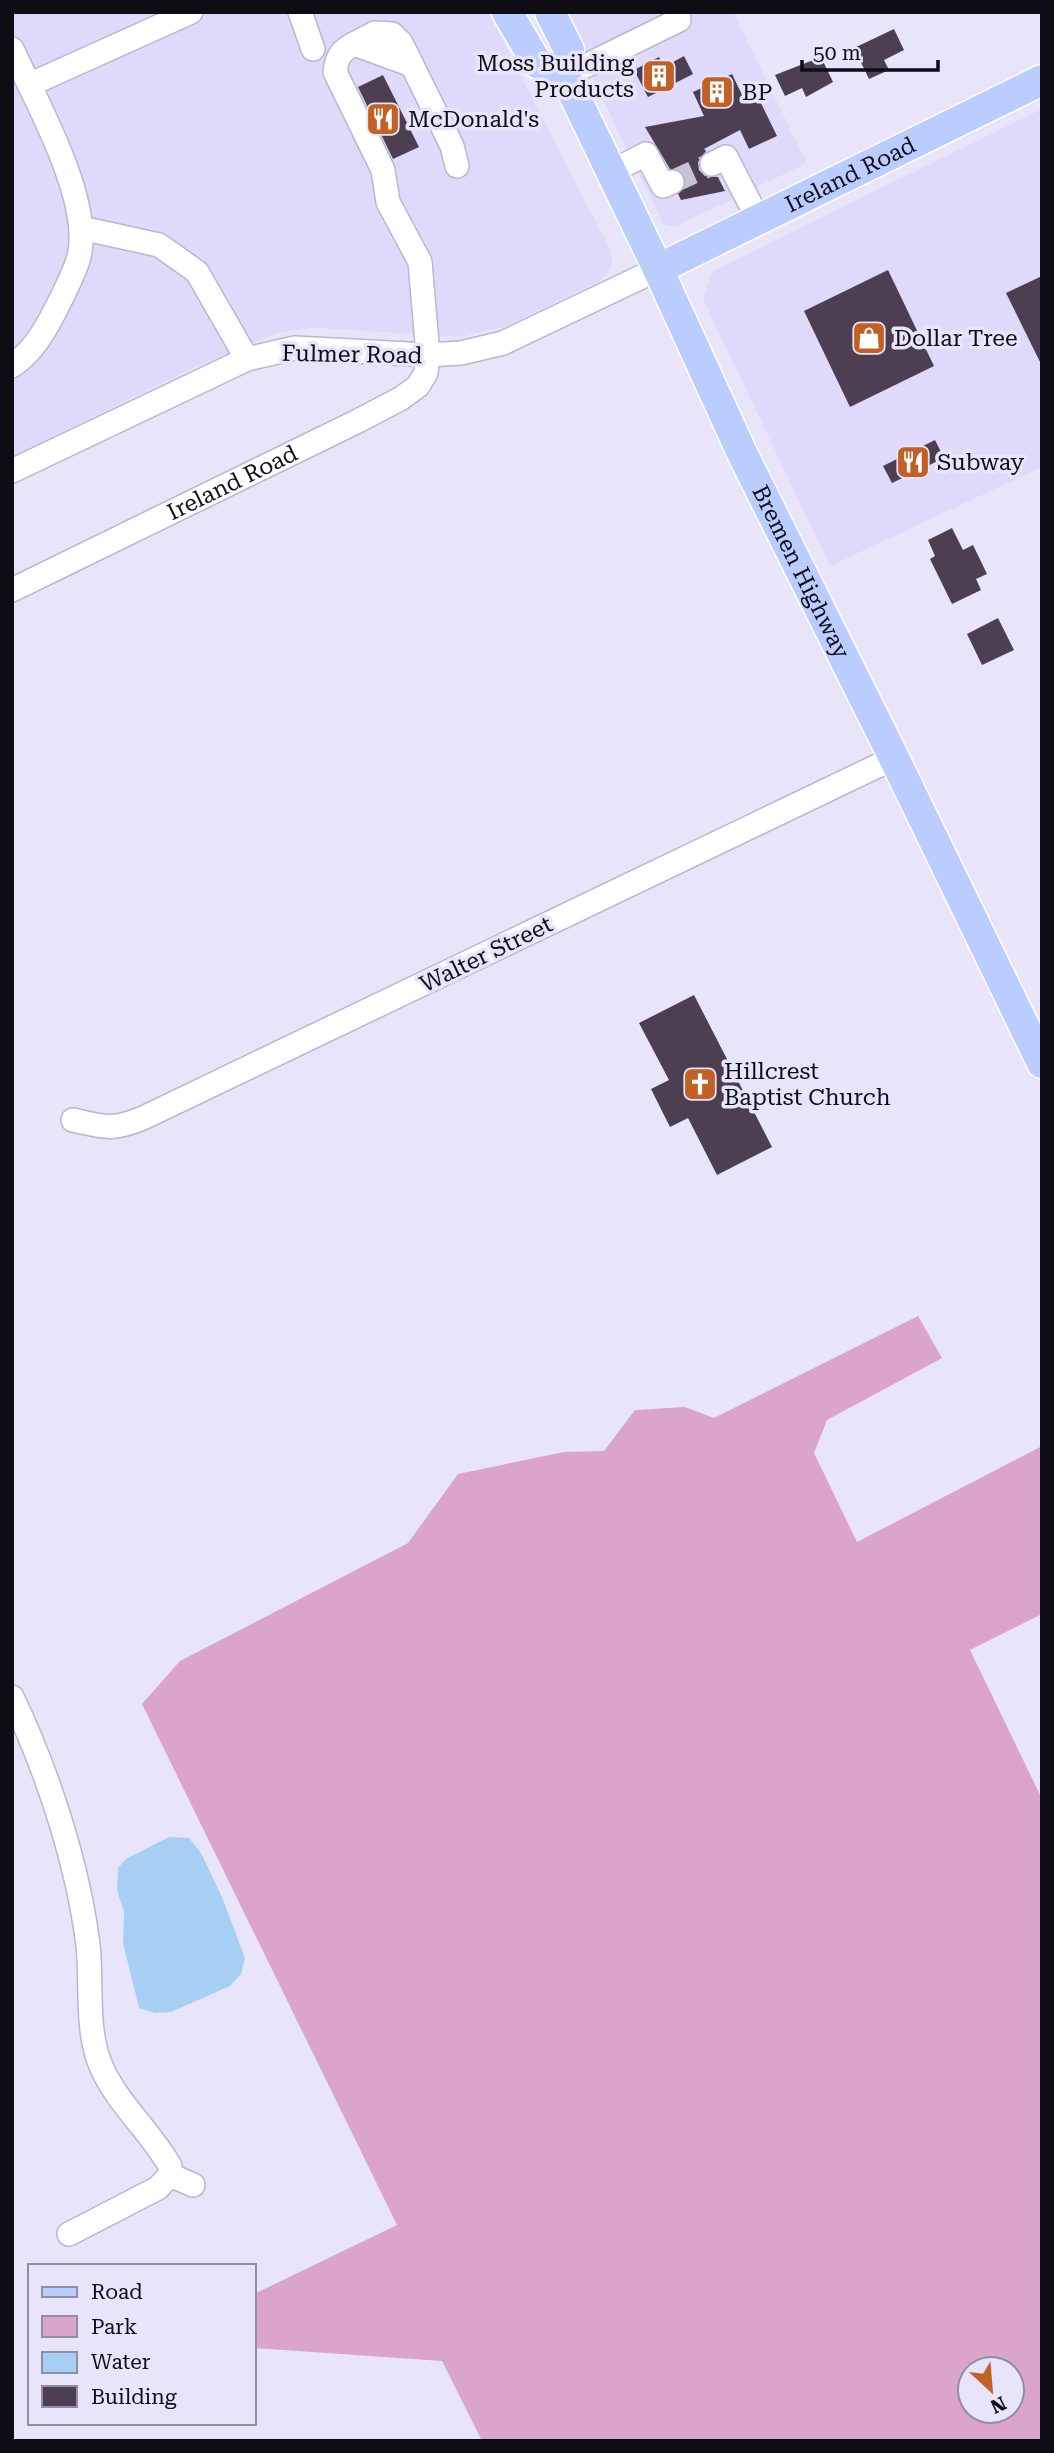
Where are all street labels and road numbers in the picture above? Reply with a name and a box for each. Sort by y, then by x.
street label: Ireland Road [781,131,920,218]
street label: Fulmer Road [281,340,423,369]
street label: Ireland Road [163,440,302,526]
street label: Bremen Highway [746,481,855,663]
street label: Walter Street [416,911,557,998]

